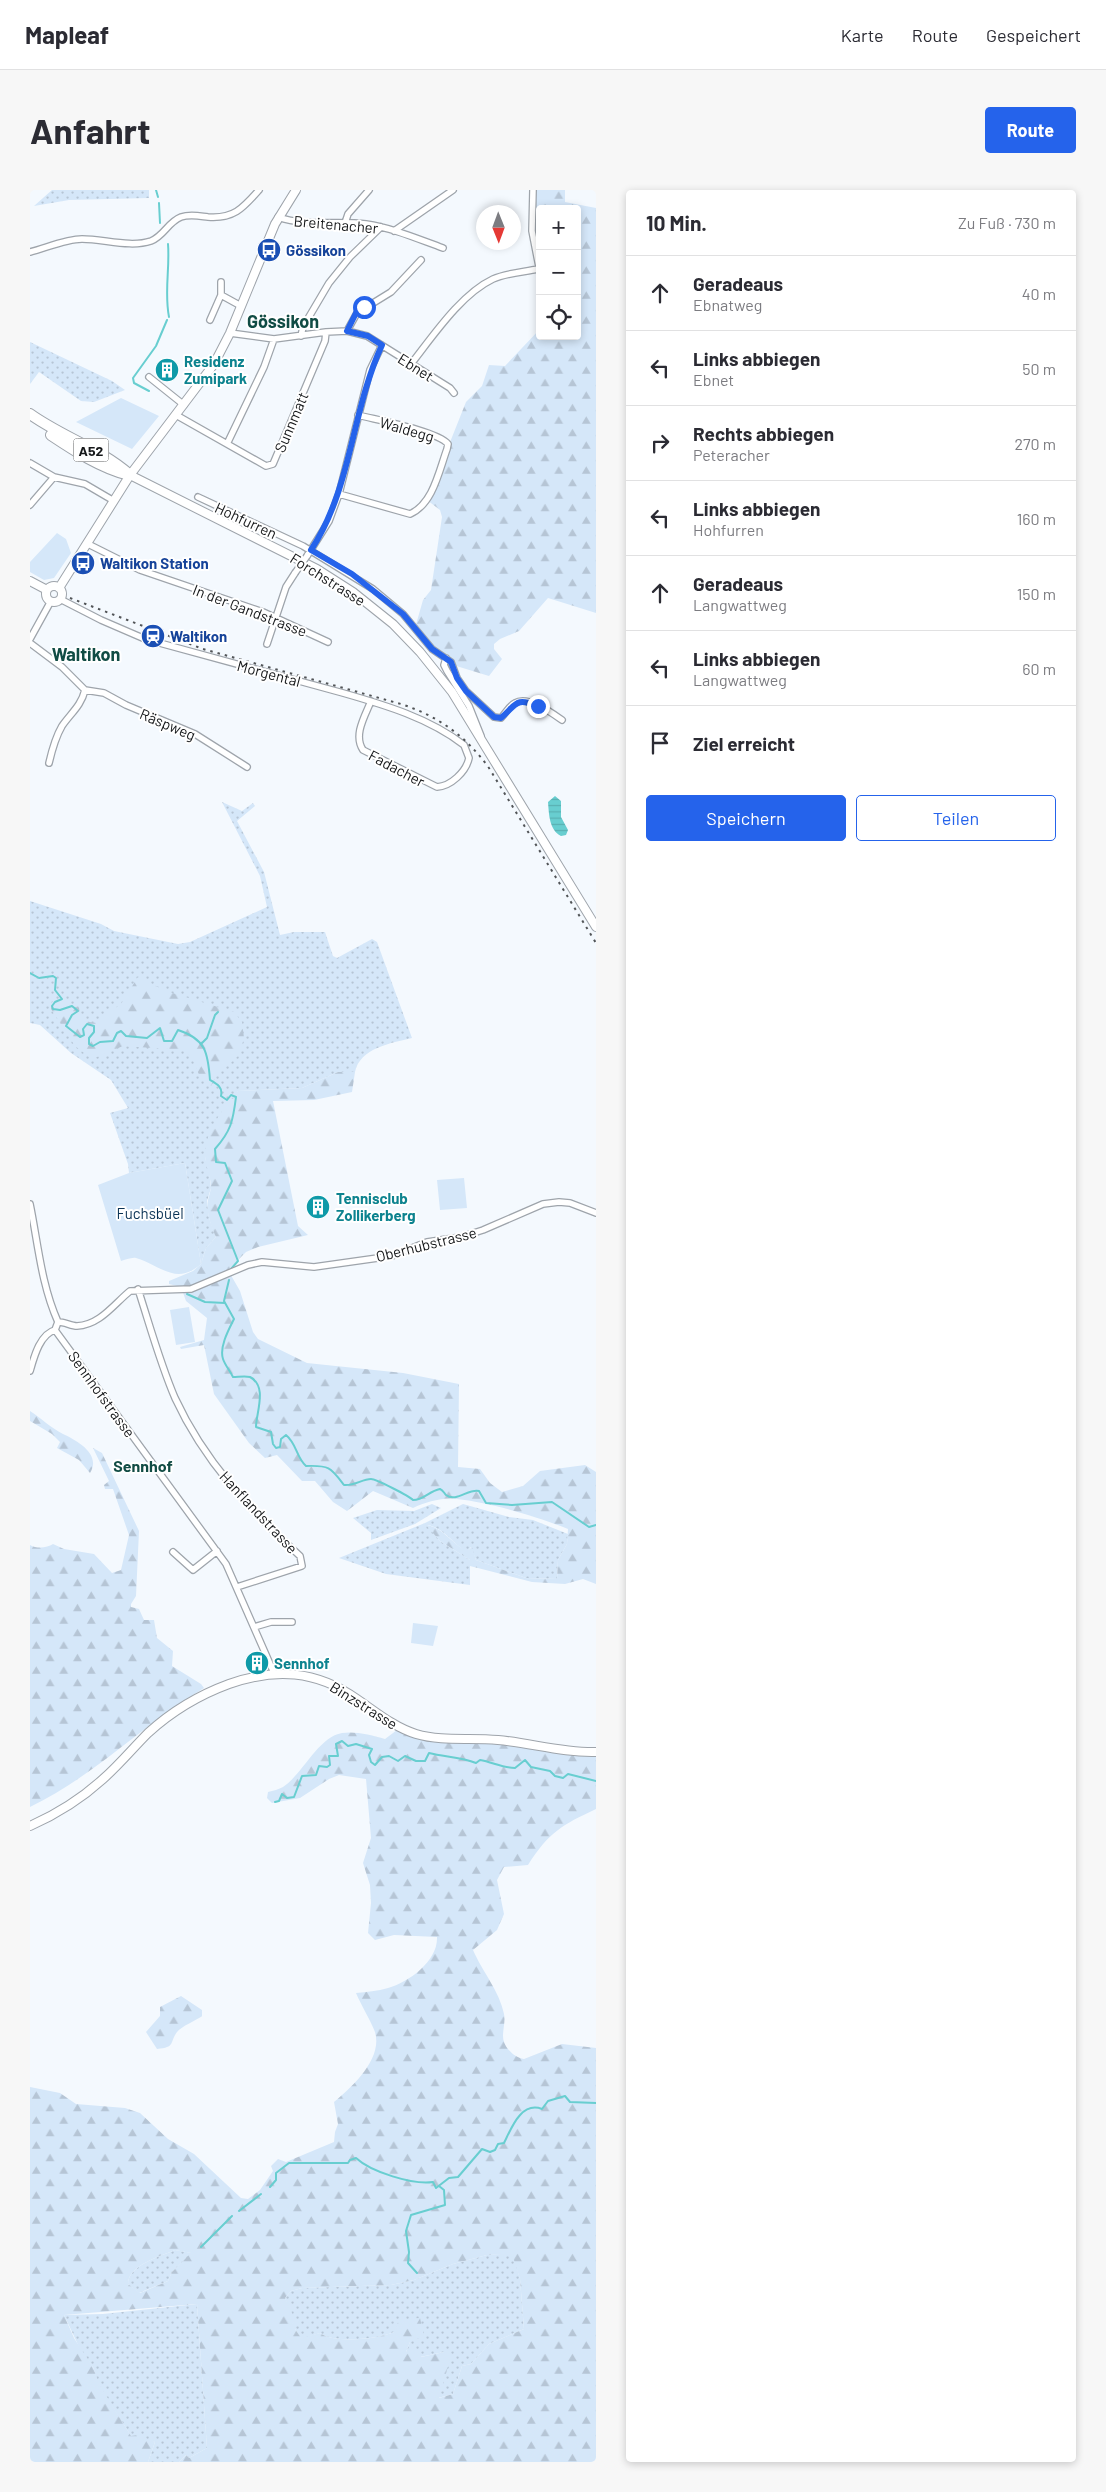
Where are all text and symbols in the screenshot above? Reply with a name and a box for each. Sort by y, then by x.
text: Mapleaf [25,20,109,49]
text: Karte [841,24,884,46]
text: Route [912,24,958,46]
text: Gespeichert [986,24,1081,46]
button: Route [985,107,1076,153]
text: Anfahrt [30,109,150,151]
north arrow [476,205,521,250]
map controls [536,205,581,340]
button: + [536,205,581,250]
text: 10 Min. [646,210,707,235]
street label: Breitenacher [293,211,380,237]
text: Zu Fuß · 730 m [958,213,1056,232]
bus stop icon: Gössikon [256,237,282,263]
place label: Gössikon [286,241,346,259]
button: − [536,250,581,295]
text: Geradeaus [693,272,783,295]
icon: ahead [646,279,674,307]
text: 40 m [1022,284,1056,303]
button: locate [536,295,581,340]
text: Ebnatweg [693,295,762,314]
route start [353,296,376,319]
district label: Gössikon [247,310,319,332]
text: Links abbiegen [693,347,820,370]
street label: Ebnet [395,349,437,385]
place label: Residenz Zumipark [184,352,247,387]
icon: left [646,354,674,382]
building icon: Residenz Zumipark [154,357,180,383]
text: 50 m [1022,359,1056,378]
text: Ebnet [693,370,734,389]
street label: Sunnmatt [270,389,312,455]
street label: Waldegg [378,413,436,445]
text: Rechts abbiegen [693,422,834,445]
icon: right [646,429,674,457]
text: 270 m [1014,434,1056,453]
road number: A52 [74,438,108,462]
text: Peteracher [693,445,770,464]
text: Links abbiegen [693,497,820,520]
street label: Hohfurren [212,498,280,542]
icon: left [646,504,674,532]
text: 160 m [1017,509,1056,528]
text: Hohfurren [693,520,764,539]
street label: Forchstrasse [287,549,369,609]
bus stop icon: Waltikon Station [70,550,96,576]
place label: Waltikon Station [100,554,209,572]
text: Geradeaus [693,572,783,595]
icon: ahead [646,579,674,607]
street label: In der Gandstrasse [191,580,309,640]
text: 150 m [1017,584,1056,603]
text: Langwattweg [693,595,787,614]
station icon: Waltikon [140,623,166,649]
place label: Waltikon [170,627,227,645]
district label: Waltikon [52,643,120,665]
text: Links abbiegen [693,647,820,670]
icon: left [646,654,674,682]
street label: Morgental [235,656,303,690]
text: 60 m [1022,659,1056,678]
text: Langwattweg [693,670,787,689]
route end [527,695,550,718]
street label: Räspweg [137,704,199,744]
icon: arrive [646,729,674,757]
text: Ziel erreicht [693,732,795,755]
street label: Fadacher [366,746,429,790]
button: Speichern [646,795,846,841]
button: Teilen [856,795,1056,841]
place label: Tennisclub Zollikerberg [336,1189,415,1224]
building icon: Tennisclub Zollikerberg [305,1194,331,1220]
park label: Fuchsbüel [116,1204,184,1222]
street label: Oberhubstrasse [374,1223,478,1265]
street label: Sennhofstrasse [65,1347,139,1441]
district label: Sennhof [113,1456,173,1475]
street label: Hanflandstrasse [216,1467,302,1557]
building icon: Sennhof [244,1650,270,1676]
place label: Sennhof [274,1654,330,1672]
street label: Binzstrasse [327,1677,401,1733]

